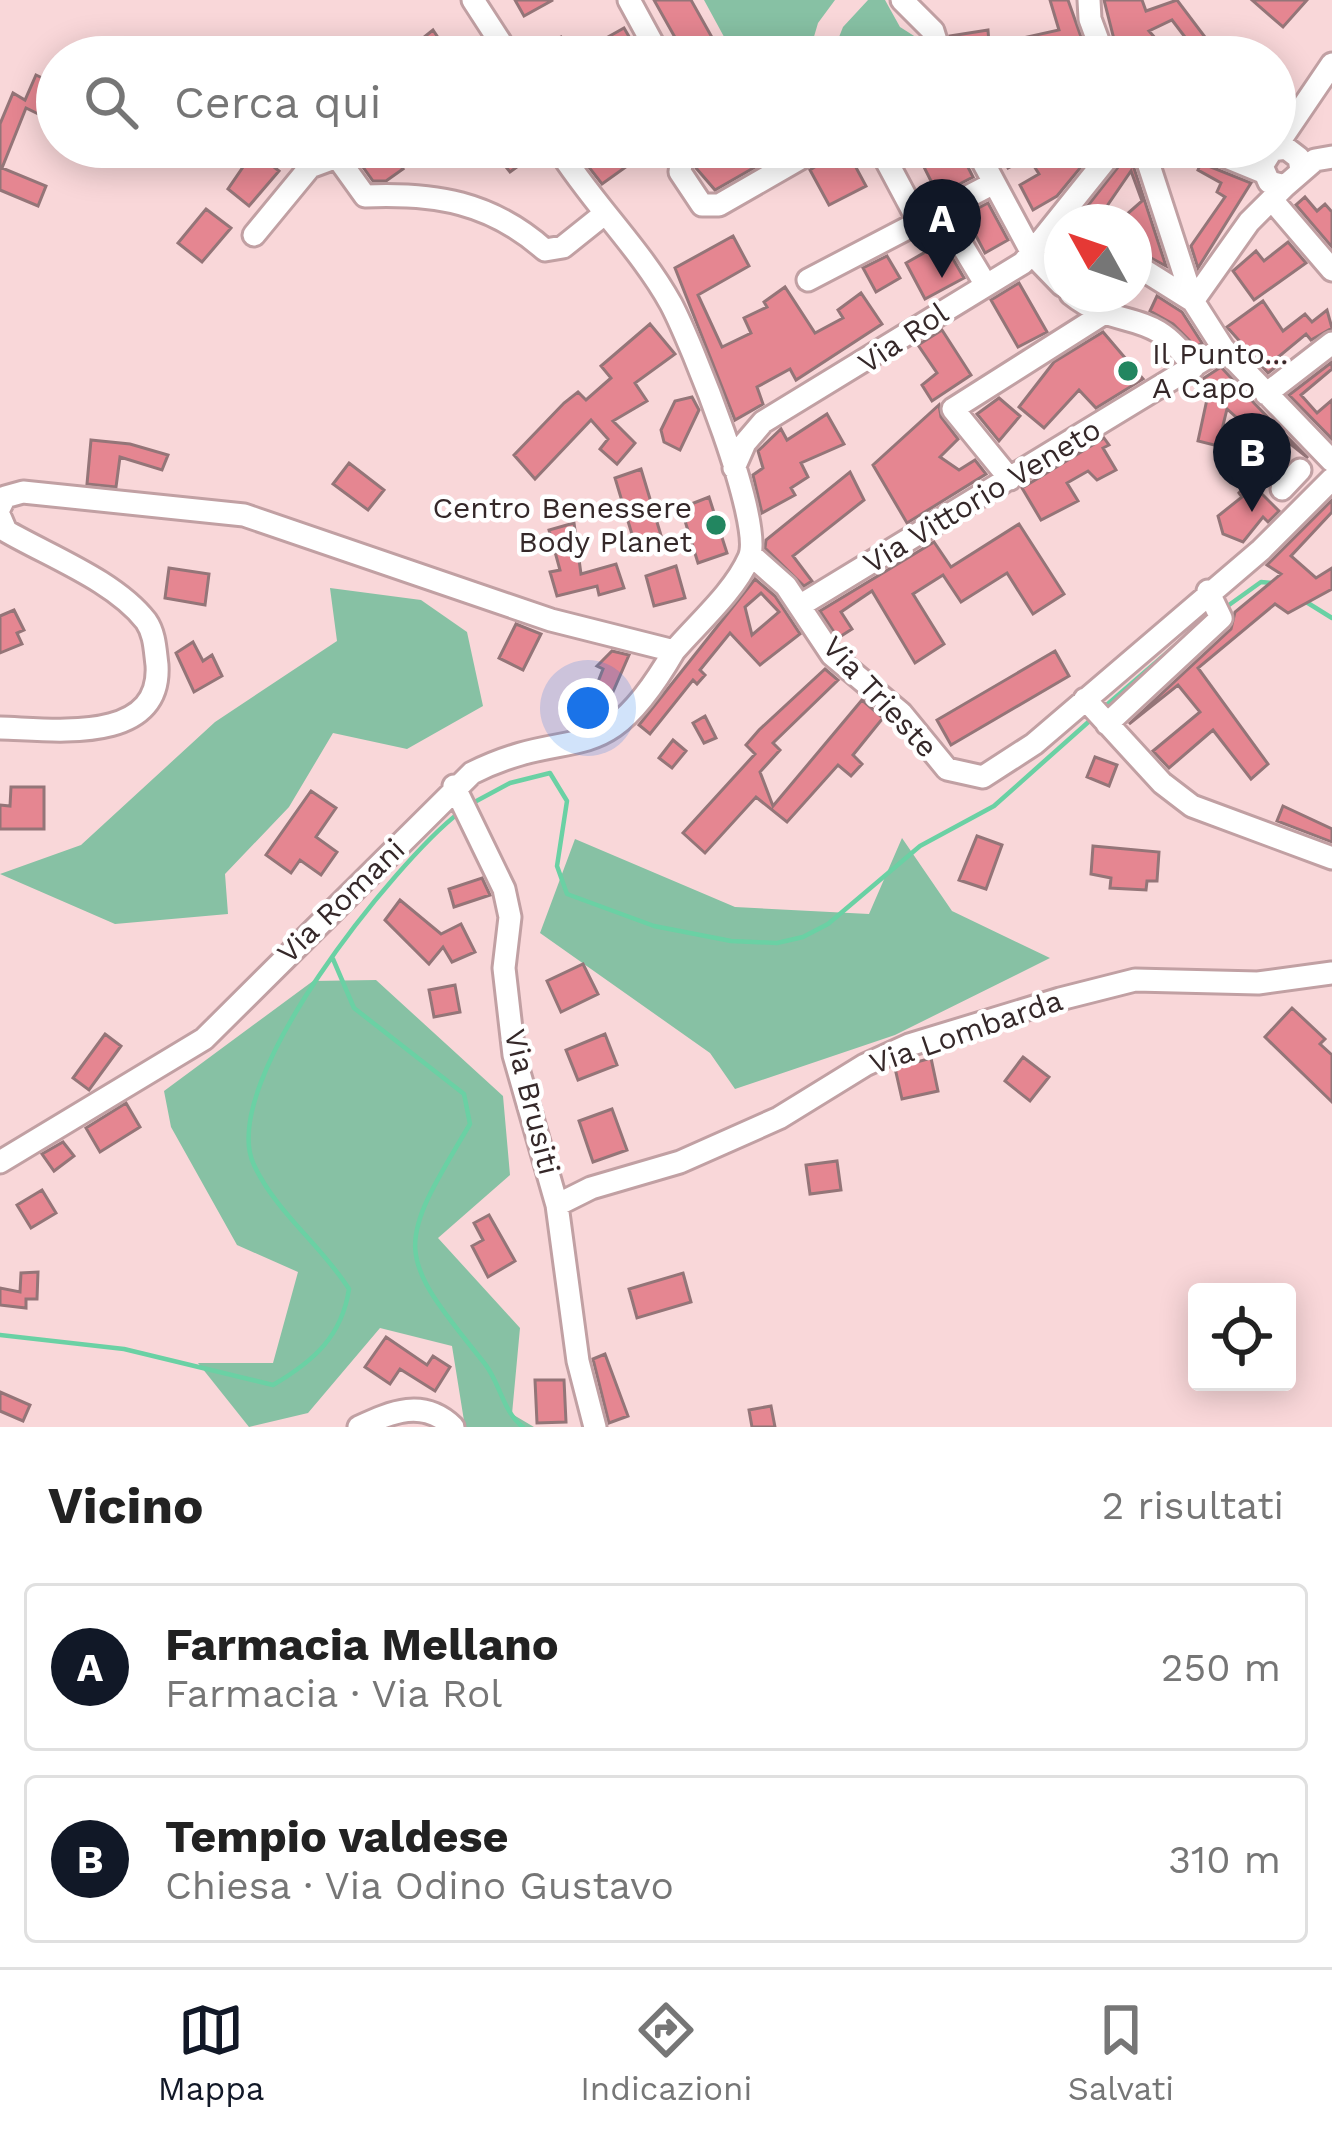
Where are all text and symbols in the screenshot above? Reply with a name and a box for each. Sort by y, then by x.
search box [36,36,1296,168]
icon: search [78,69,144,135]
text: Cerca qui [174,76,381,129]
pin: A [903,179,981,278]
north arrow [1044,204,1152,312]
street label: Via Rol [851,295,954,380]
place label: Il Punto... A Capo [1152,336,1288,405]
marker: Il Punto... A Capo [1115,358,1141,384]
street label: Via Vittorio Veneto [857,411,1107,580]
pin: B [1213,413,1291,512]
place label: Centro Benessere Body Planet [432,490,692,559]
marker: Centro Benessere Body Planet [703,512,729,538]
street label: Via Trieste [816,629,945,764]
your location [558,678,618,738]
street label: Via Romani [270,831,412,970]
street label: Via Lombarda [865,982,1067,1081]
street label: Via Brusiti [498,1026,567,1178]
map controls [1188,1283,1296,1391]
button: locate [1188,1283,1296,1391]
text: Vicino [48,1476,204,1535]
text: 2 risultati [1102,1483,1284,1528]
text: Farmacia Mellano [165,1618,559,1671]
text: A [77,1645,103,1690]
text: 250 m [1161,1645,1281,1690]
text: Farmacia · Via Rol [165,1671,502,1716]
text: Tempio valdese [165,1810,509,1863]
text: B [77,1837,103,1882]
text: 310 m [1168,1837,1281,1882]
text: Chiesa · Via Odino Gustavo [165,1863,674,1908]
tab: Mappa [158,1997,265,2108]
tab: Indicazioni [580,1997,752,2108]
tab: Salvati [1068,1997,1174,2108]

